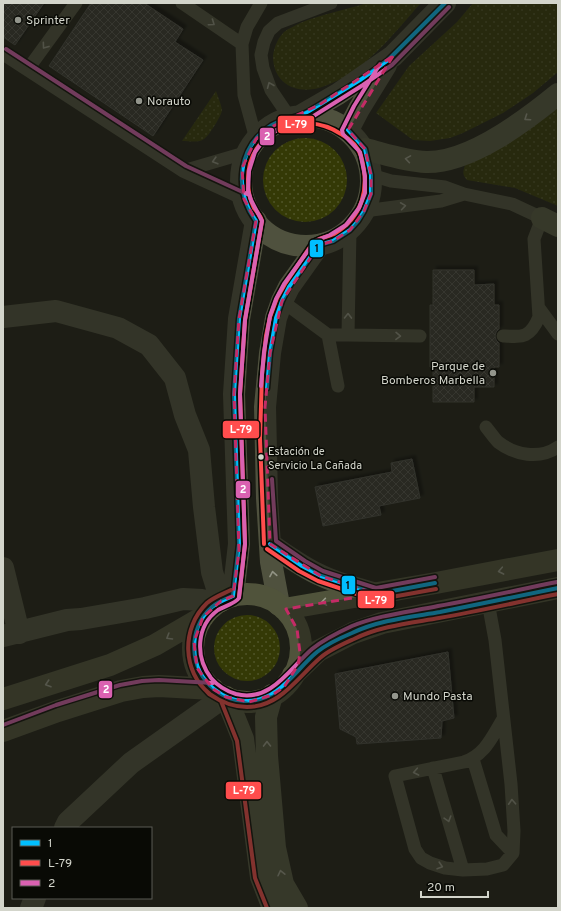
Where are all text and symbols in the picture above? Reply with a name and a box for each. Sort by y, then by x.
place label: Sprinter [26,13,70,29]
marker: Sprinter [13,15,23,25]
one-way arrow [208,18,215,25]
one-way arrow [42,42,50,49]
one-way arrow [266,82,274,89]
place label: Norauto [147,94,191,110]
marker: Norauto [134,96,144,106]
one-way arrow [524,113,531,120]
line badge: L-79 [277,115,315,134]
text: L-79 [285,118,308,132]
line badge: 2 [259,127,275,146]
text: 2 [264,130,270,144]
one-way arrow [405,155,411,164]
one-way arrow [212,157,218,165]
one-way arrow [400,202,406,211]
line badge: 1 [309,239,324,258]
text: 1 [315,242,319,256]
one-way arrow [344,313,353,319]
one-way arrow [395,332,401,340]
place label: Parque de Bomberos Marbella [381,359,485,389]
marker: Parque de Bomberos Marbella [488,368,498,378]
line badge: L-79 [222,420,260,439]
text: L-79 [230,423,253,437]
place label: Estación de Servicio La Cañada [268,445,362,473]
marker: Estación de Servicio La Cañada [256,452,266,462]
line badge: 2 [235,480,251,499]
text: 2 [240,483,246,497]
one-way arrow [498,566,504,574]
one-way arrow [270,571,278,578]
line badge: 1 [341,575,356,595]
text: 1 [346,579,350,593]
line badge: L-79 [357,590,395,609]
text: L-79 [365,594,388,608]
one-way arrow [321,597,327,606]
one-way arrow [166,632,173,639]
one-way arrow [45,679,52,688]
line badge: 2 [98,680,113,699]
text: 2 [103,683,109,697]
place label: Mundo Pasta [403,689,473,705]
marker: Mundo Pasta [390,691,400,701]
one-way arrow [263,741,271,747]
one-way arrow [413,767,419,775]
line badge: L-79 [225,781,262,800]
text: L-79 [233,784,256,798]
one-way arrow [508,799,516,805]
one-way arrow [443,815,452,822]
legend [12,827,152,899]
text: 1 [48,836,52,852]
text: L-79 [48,856,72,872]
one-way arrow [437,862,444,870]
one-way arrow [277,870,285,876]
scale bar [421,873,488,899]
text: 2 [48,876,55,892]
text: 20 m [427,880,455,896]

